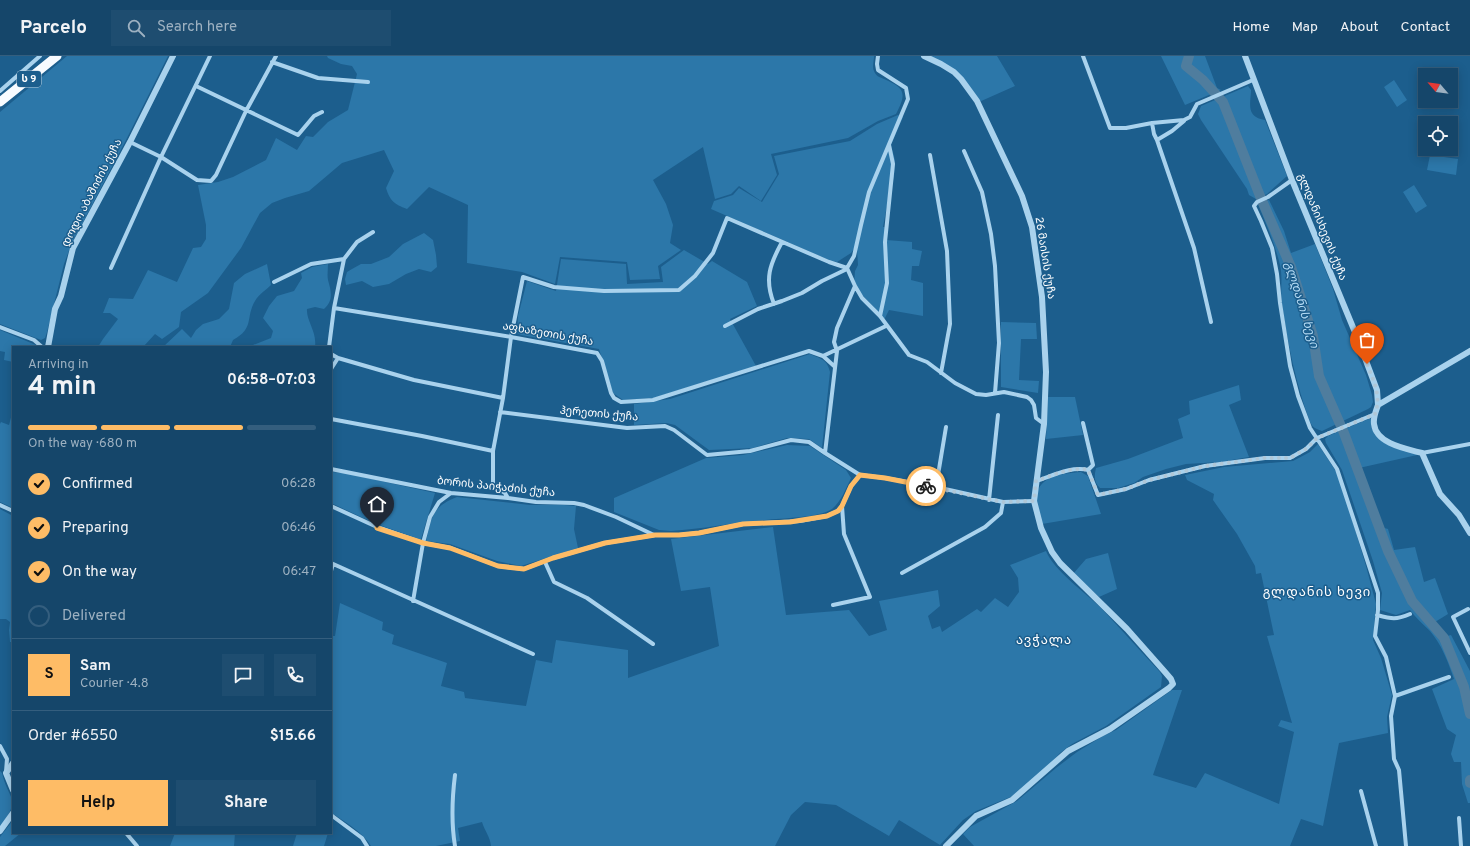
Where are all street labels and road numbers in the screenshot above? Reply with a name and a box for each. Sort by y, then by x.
road number: ს 9 [17,71,41,87]
street label: დოდო აბაშიძის ქუჩა [59,137,125,249]
street label: გლდანისხევის ქუჩა [1294,171,1350,283]
street label: 26 მაისის ქუჩა [1032,216,1058,300]
street label: აფხაზეთის ქუჩა [501,319,595,349]
street label: ჰერეთის ქუჩა [559,404,639,424]
street label: ბორის პაიჭაძის ქუჩა [436,474,556,500]

